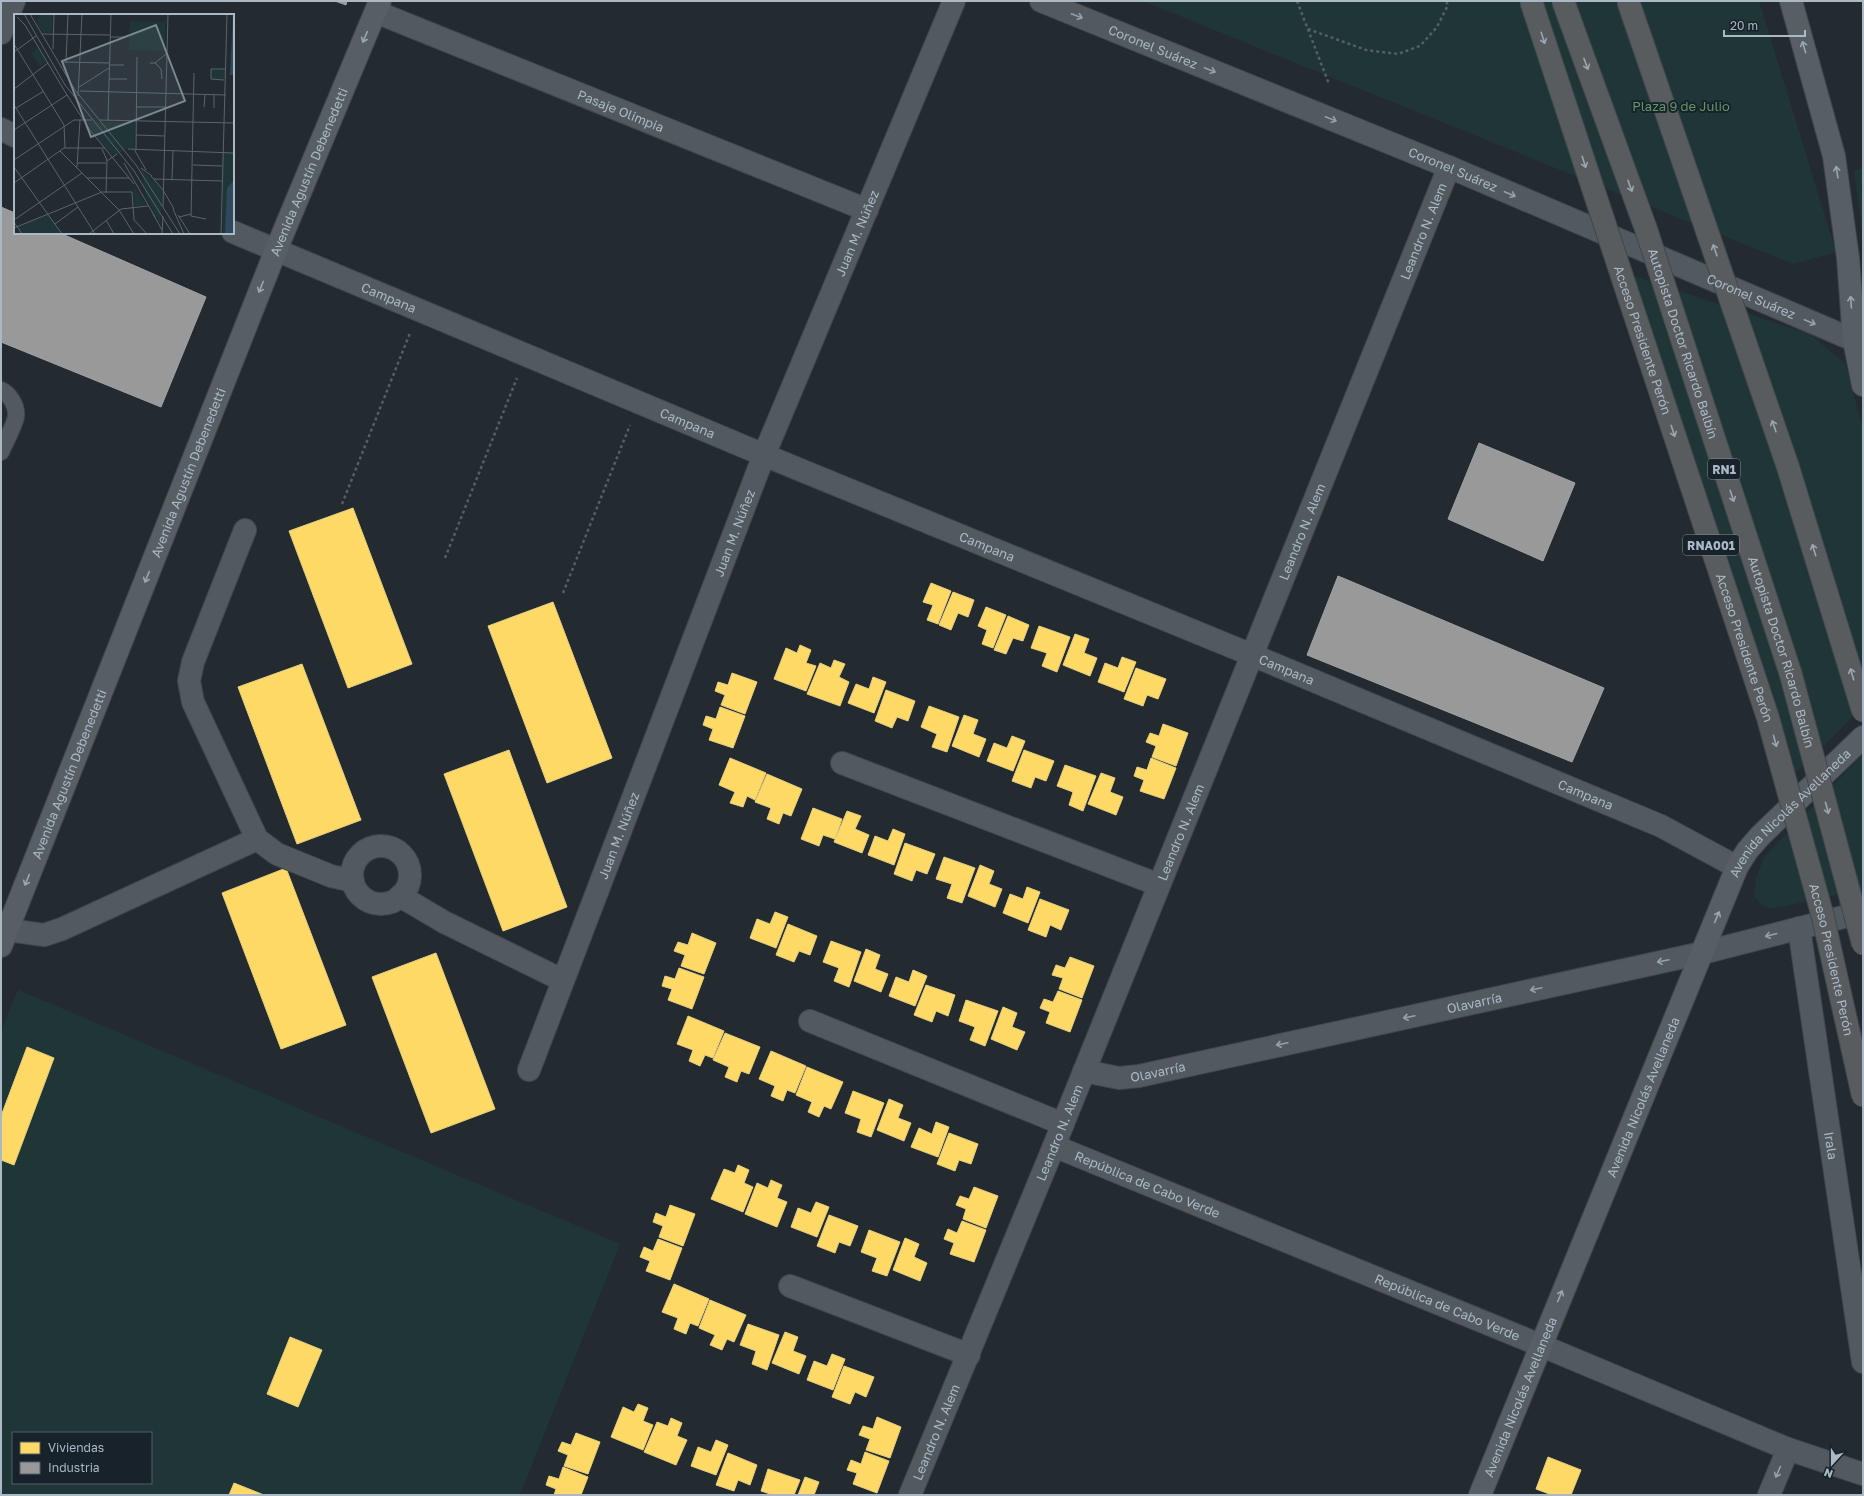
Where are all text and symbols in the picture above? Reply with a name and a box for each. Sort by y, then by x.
one-way arrow [1070,12,1082,20]
scale bar [1724,12,1805,38]
inset map [14,14,234,234]
text: 20 m [1730,18,1758,33]
street label: Coronel Suárez [1106,21,1200,72]
one-way arrow [361,31,369,43]
one-way arrow [1540,32,1548,44]
one-way arrow [1800,40,1808,53]
one-way arrow [1583,57,1590,70]
one-way arrow [1204,67,1216,74]
street label: Avenida Agustín Debenedetti [266,85,351,258]
street label: Pasaje Olimpia [575,86,666,135]
park label: Plaza 9 de Julio [1632,98,1730,114]
one-way arrow [1324,116,1336,124]
street label: Coronel Suárez [1406,143,1500,195]
one-way arrow [1581,155,1588,168]
one-way arrow [1832,166,1840,179]
one-way arrow [1627,180,1634,193]
street label: Leandro N. Alem [1396,181,1450,282]
street label: Juan M. Núñez [832,187,882,279]
one-way arrow [1504,190,1516,198]
one-way arrow [1710,244,1718,256]
street label: Autopista Doctor Ricardo Balbín [1645,246,1722,441]
street label: Acceso Presidente Perón [1611,263,1675,416]
street label: Coronel Suárez [1704,270,1798,322]
street label: Campana [359,279,419,316]
one-way arrow [257,280,265,292]
one-way arrow [1848,296,1855,309]
one-way arrow [1804,318,1816,326]
street label: Avenida Agustín Debenedetti [147,386,229,560]
street label: Campana [658,404,718,442]
one-way arrow [1770,420,1778,432]
one-way arrow [1670,425,1677,438]
road number: RN1 [1708,459,1740,479]
street label: Leandro N. Alem [1275,481,1329,582]
street label: Juan M. Núñez [710,487,758,579]
one-way arrow [1729,489,1737,501]
street label: Campana [957,528,1017,565]
road number: RNA001 [1683,535,1739,555]
one-way arrow [1810,543,1817,556]
street label: Autopista Doctor Ricardo Balbín [1745,554,1818,750]
one-way arrow [143,570,150,582]
street label: Acceso Presidente Perón [1713,571,1777,724]
street label: Campana [1257,651,1317,688]
one-way arrow [1848,668,1855,681]
street label: Avenida Agustín Debenedetti [28,687,110,861]
one-way arrow [1771,734,1779,747]
street label: Avenida Nicolás Avellaneda [1726,745,1854,880]
street label: Campana [1556,776,1616,813]
street label: Leandro N. Alem [1154,781,1207,883]
street label: Juan M. Núñez [595,789,643,881]
one-way arrow [1824,801,1831,814]
one-way arrow [23,874,31,886]
street label: Acceso Presidente Perón [1806,882,1857,1037]
one-way arrow [1713,911,1721,923]
one-way arrow [1765,932,1778,940]
one-way arrow [1657,958,1670,966]
one-way arrow [1530,985,1543,993]
street label: Olavarría [1445,989,1503,1017]
one-way arrow [1403,1013,1416,1021]
street label: Avenida Nicolás Avellaneda [1603,1015,1683,1180]
one-way arrow [1276,1041,1289,1049]
street label: Olavarría [1129,1058,1187,1085]
street label: Leandro N. Alem [1033,1082,1086,1183]
street label: Irala [1821,1131,1841,1161]
street label: República de Cabo Verde [1072,1147,1222,1221]
street label: República de Cabo Verde [1372,1270,1522,1344]
one-way arrow [1557,1290,1565,1302]
street label: Avenida Nicolás Avellaneda [1480,1314,1560,1479]
street label: Leandro N. Alem [909,1382,963,1483]
legend [12,1432,152,1484]
text: Viviendas [48,1440,104,1455]
north arrow [1812,1444,1852,1484]
text: Industria [48,1460,100,1475]
one-way arrow [1774,1465,1782,1477]
text: N [1822,1466,1834,1481]

